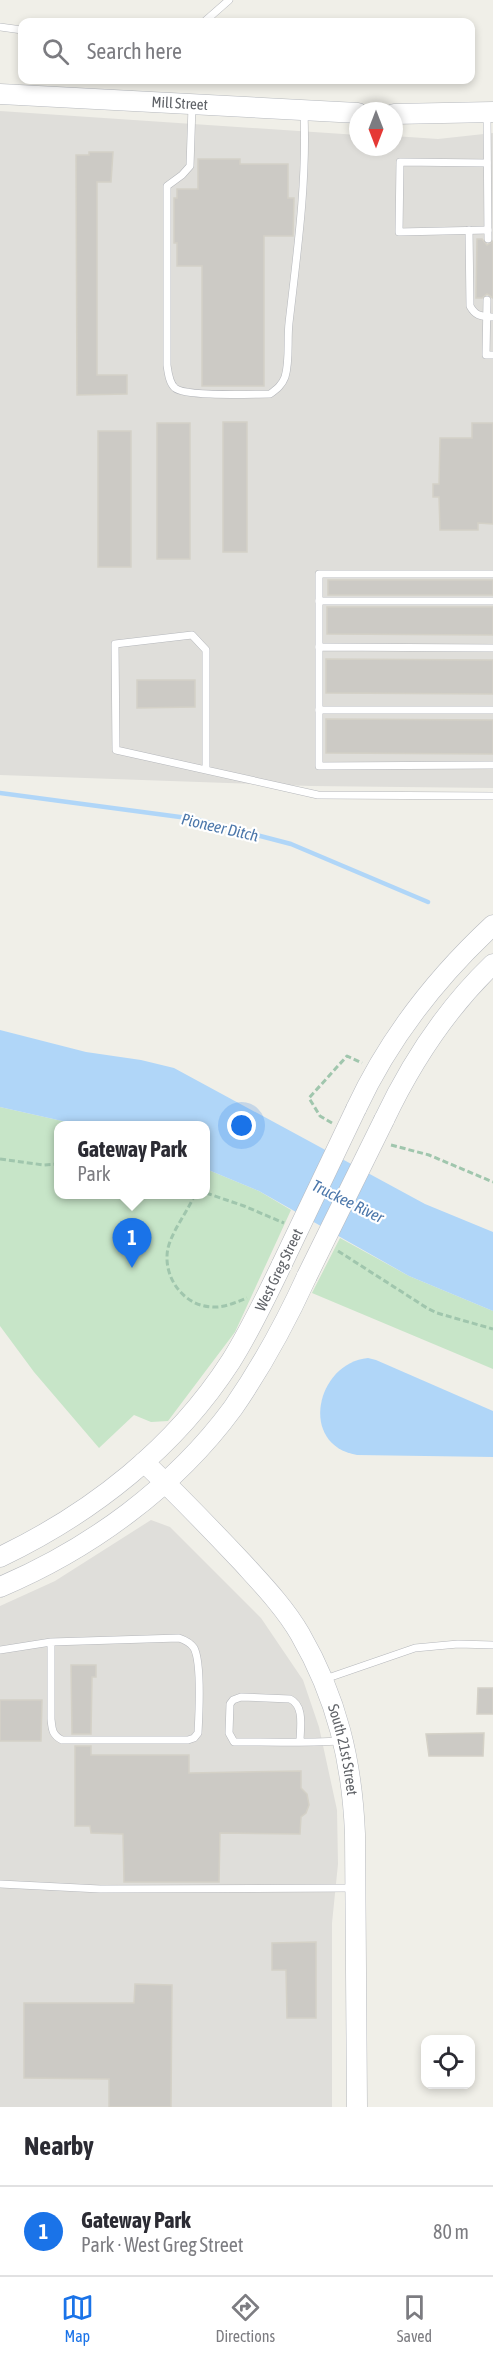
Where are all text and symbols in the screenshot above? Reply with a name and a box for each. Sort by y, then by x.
search box [18,18,475,84]
icon: search [39,35,72,68]
text: Search here [87,38,182,64]
street label: Mill Street [151,93,208,113]
north arrow [349,102,403,156]
water label: Pioneer Ditch [180,809,260,845]
your location [227,1111,256,1140]
popup [54,1121,210,1199]
text: Gateway Park [77,1136,187,1162]
text: Park [77,1162,111,1185]
water label: Truckee River [309,1176,388,1227]
pin: 1 [112,1218,152,1268]
street label: West Greg Street [251,1226,306,1314]
street label: South 21st Street [325,1702,361,1796]
map controls [421,2035,475,2089]
button: locate [421,2035,475,2089]
text: Nearby [24,2131,94,2161]
text: Gateway Park [81,2207,191,2233]
text: 1 [39,2220,48,2243]
text: 80 m [433,2220,469,2243]
text: Park · West Greg Street [81,2233,244,2256]
tab: Map [61,2291,94,2345]
tab: Directions [215,2291,275,2345]
tab: Saved [397,2291,432,2345]

